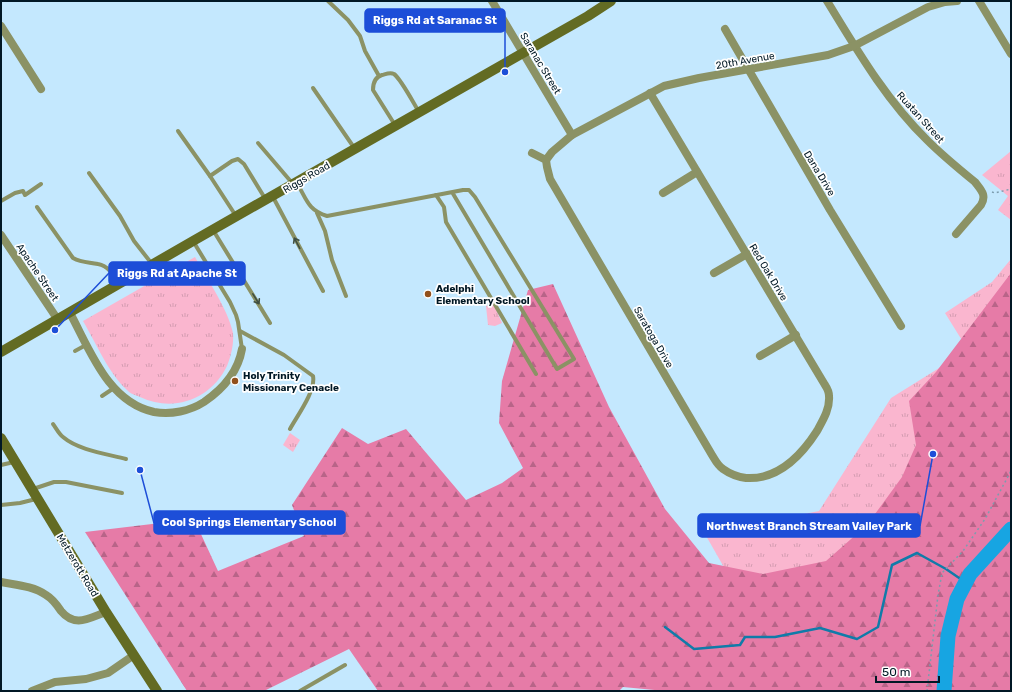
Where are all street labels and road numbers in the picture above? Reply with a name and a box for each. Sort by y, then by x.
street label: Saranac Street [517,31,563,96]
street label: 20th Avenue [715,50,776,72]
street label: Ruatan Street [894,90,946,146]
street label: Dana Drive [801,149,837,199]
street label: Riggs Road [281,160,332,196]
street label: Apache Street [14,242,61,304]
street label: Red Oak Drive [746,242,790,304]
street label: Saratoga Drive [631,305,676,371]
street label: Metzerott Road [54,532,101,599]

